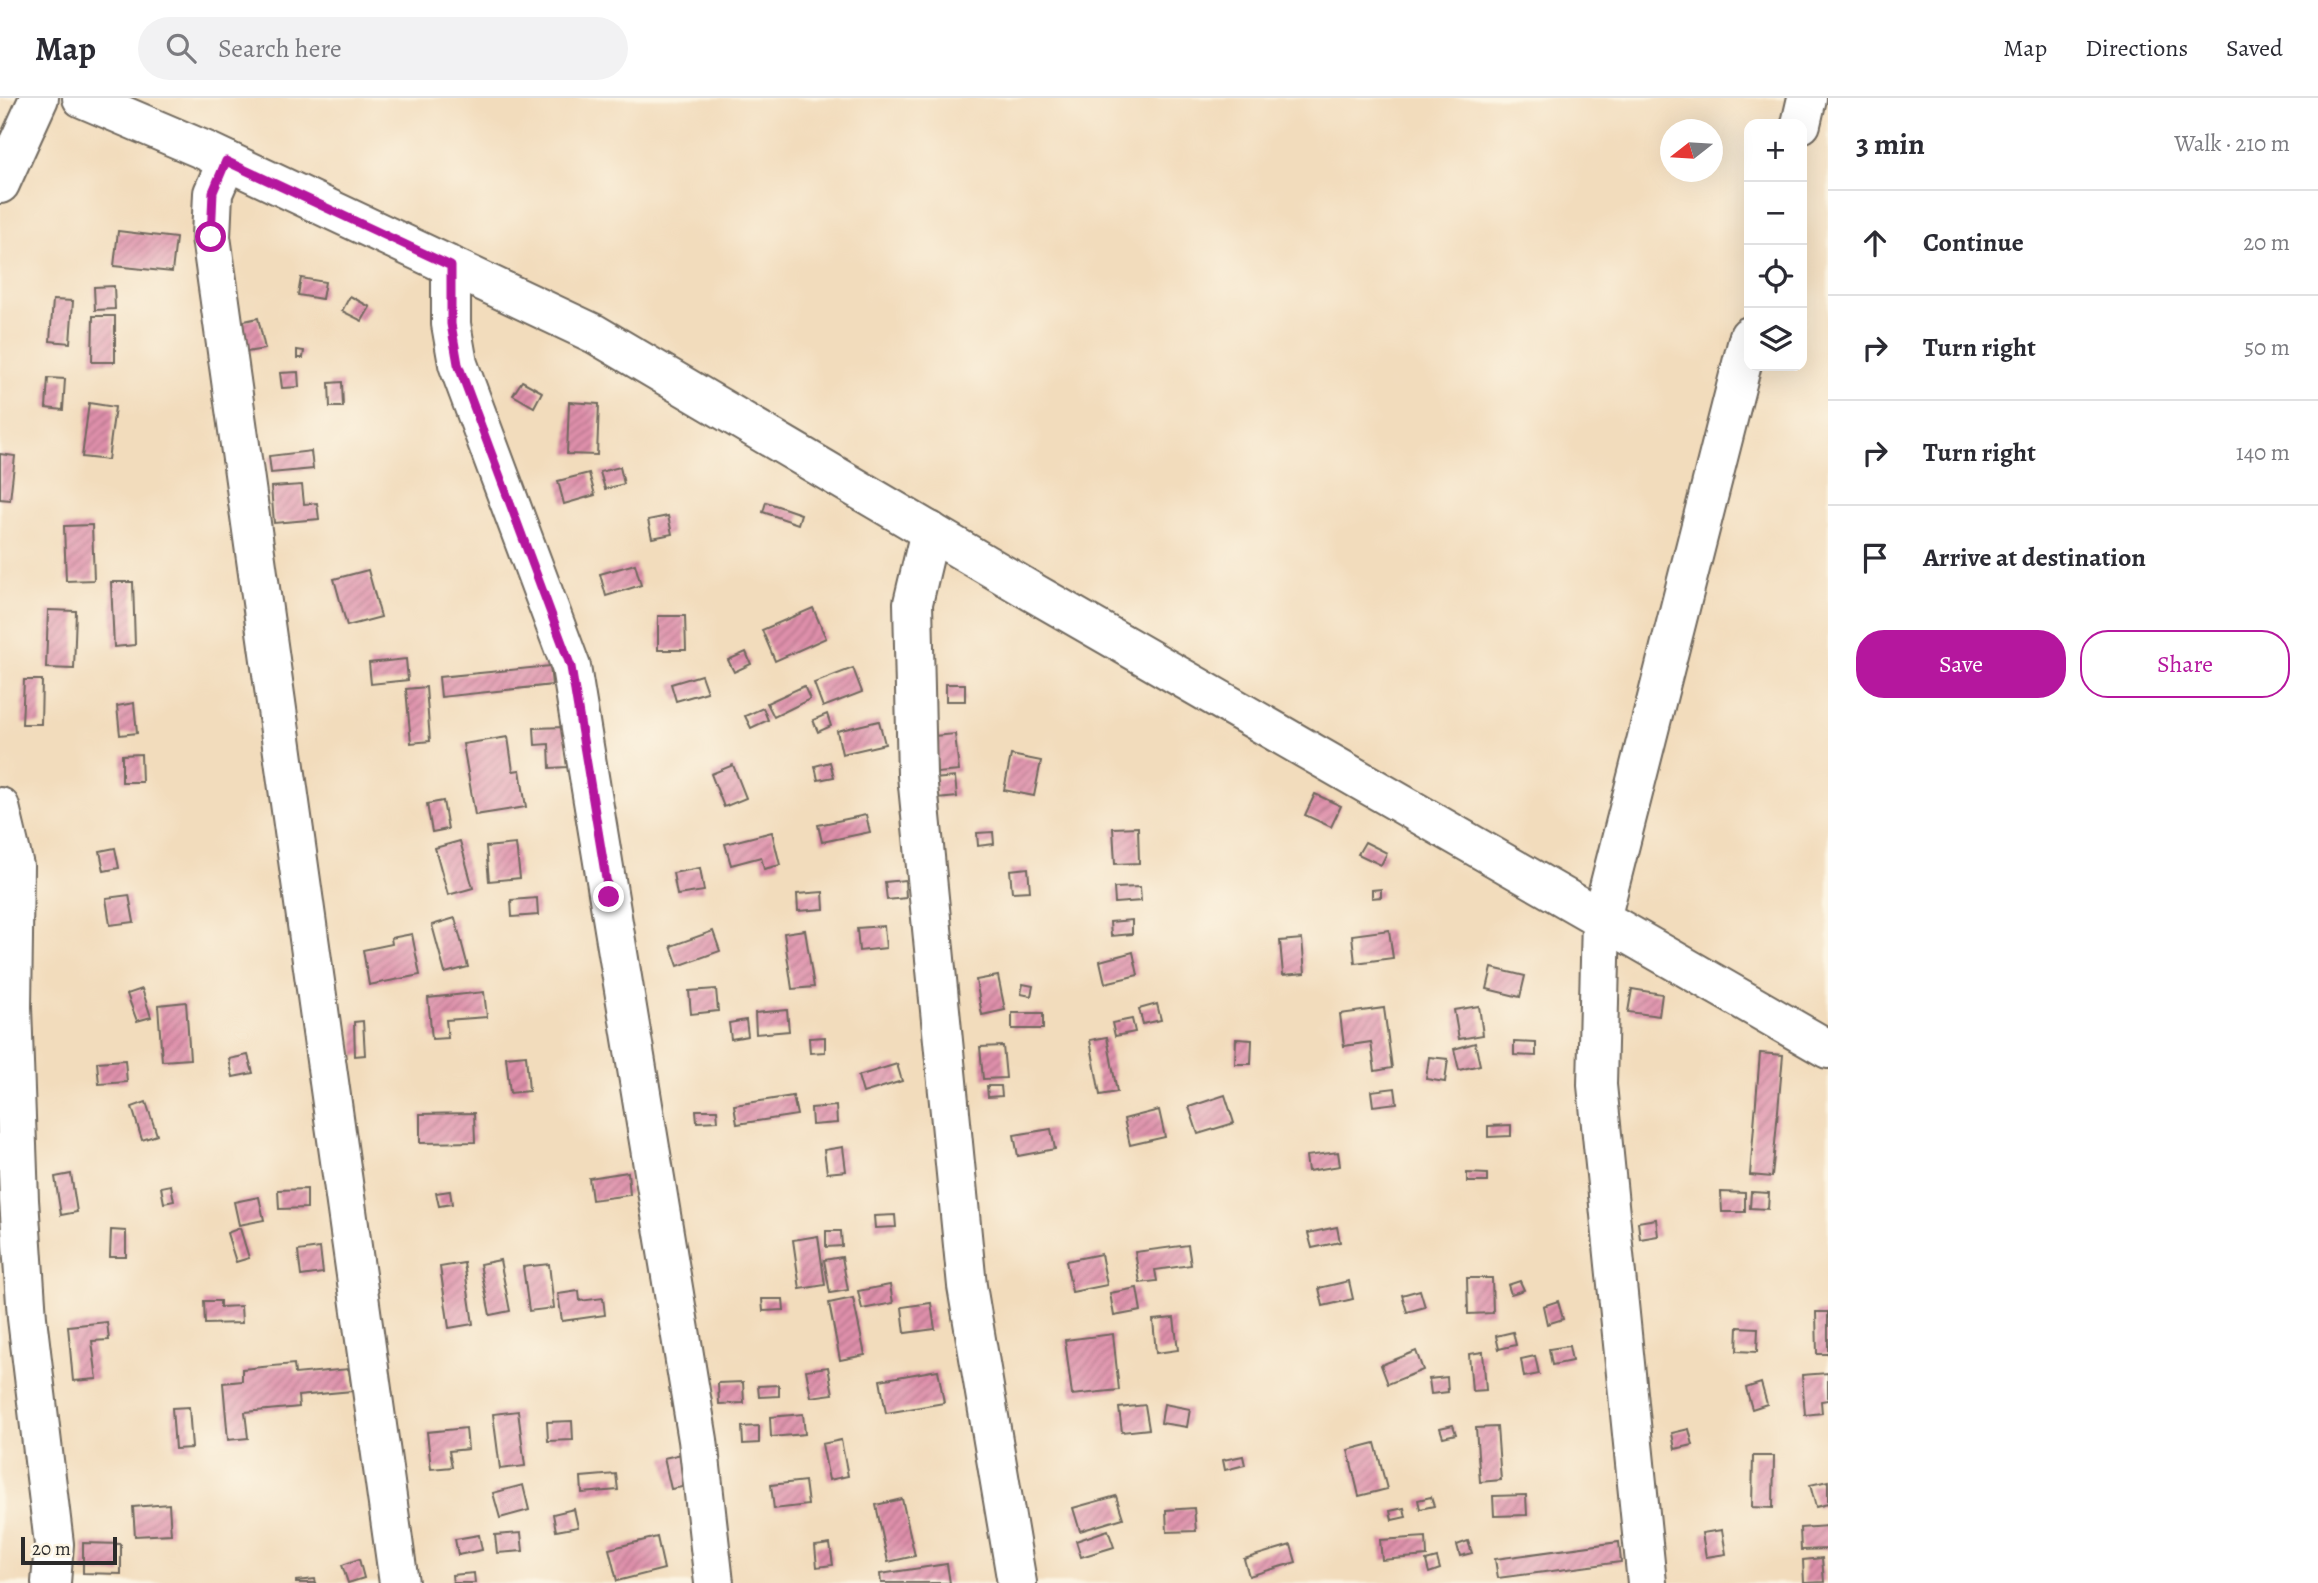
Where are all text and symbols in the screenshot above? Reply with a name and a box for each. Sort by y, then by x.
search box [138,17,628,80]
text: Map [35,26,96,71]
icon: search [162,29,200,67]
text: Search here [218,31,342,66]
text: Map [2003,32,2047,64]
text: Directions [2085,32,2188,64]
text: Saved [2226,32,2283,64]
north arrow [1660,119,1723,182]
map controls [1744,119,1807,371]
button: + [1744,119,1807,182]
text: 3 min [1856,124,1925,164]
text: Walk · 210 m [2174,128,2290,159]
button: − [1744,182,1807,245]
route start [195,221,226,252]
icon: ahead [1856,224,1894,262]
text: Continue [1923,225,2024,260]
text: 20 m [2243,227,2290,258]
button: locate [1744,245,1807,308]
button: layers [1744,308,1807,371]
icon: right [1856,329,1894,367]
text: Turn right [1923,330,2036,365]
text: 50 m [2244,332,2290,363]
icon: right [1856,434,1894,472]
text: Turn right [1923,435,2036,470]
text: 140 m [2236,437,2290,468]
icon: arrive [1856,539,1894,577]
text: Arrive at destination [1923,540,2146,575]
button: Save [1856,630,2066,698]
button: Share [2080,630,2290,698]
route end [593,881,624,912]
scale bar [21,1534,117,1566]
text: 20 m [32,1536,71,1562]

